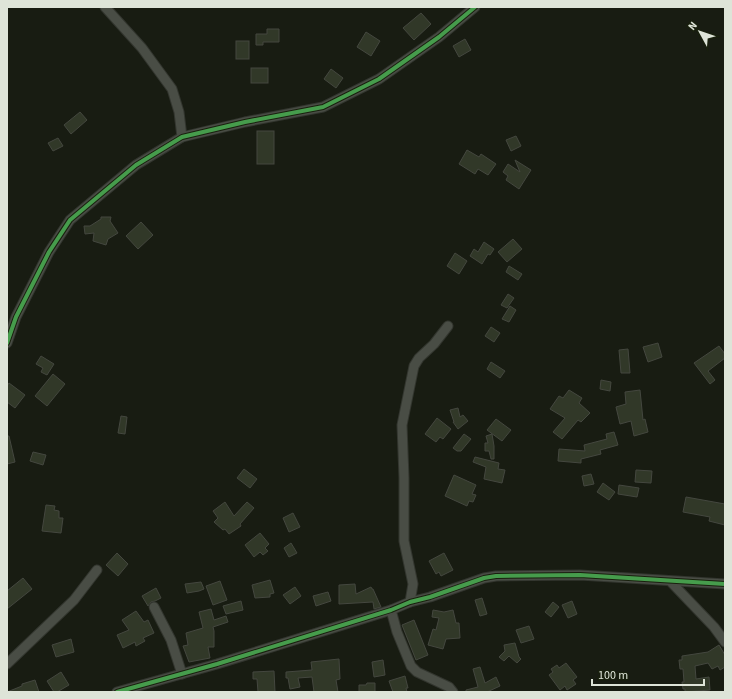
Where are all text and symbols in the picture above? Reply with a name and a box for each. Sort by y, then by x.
north arrow [680,12,720,52]
text: N [685,18,701,34]
scale bar [592,661,704,687]
text: 100 m [598,667,628,684]

